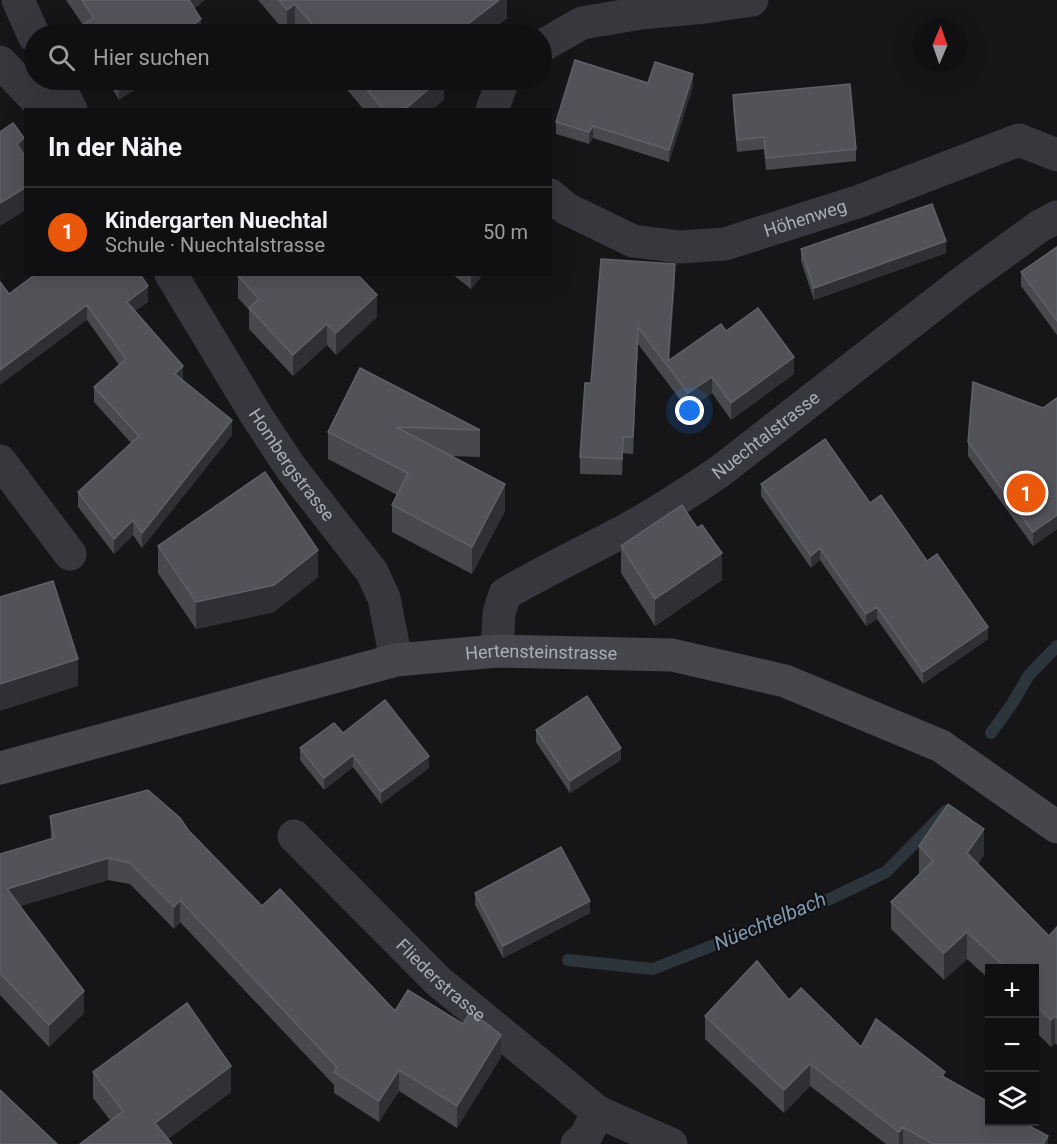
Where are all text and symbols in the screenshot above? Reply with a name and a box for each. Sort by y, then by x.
north arrow [913,18,967,72]
search box [24,24,552,90]
icon: search [45,41,78,74]
text: Hier suchen [93,45,210,70]
text: In der Nähe [48,132,182,162]
street label: Höhenweg [761,195,849,241]
text: Kindergarten Nuechtal [105,208,328,233]
text: 1 [62,220,73,244]
text: 50 m [483,220,528,244]
text: Schule · Nuechtalstrasse [105,233,325,257]
street label: Nuechtalstrasse [708,387,824,483]
your location [675,396,704,425]
street label: Hombergstrasse [245,404,339,525]
pin: 1 [1006,470,1046,516]
street label: Hertensteinstrasse [464,640,617,664]
water label: Nüechtelbach [710,887,830,955]
street label: Fliederstrasse [392,934,490,1026]
map controls [985,964,1039,1126]
button: + [985,964,1039,1018]
button: − [985,1018,1039,1072]
button: layers [985,1072,1039,1126]

